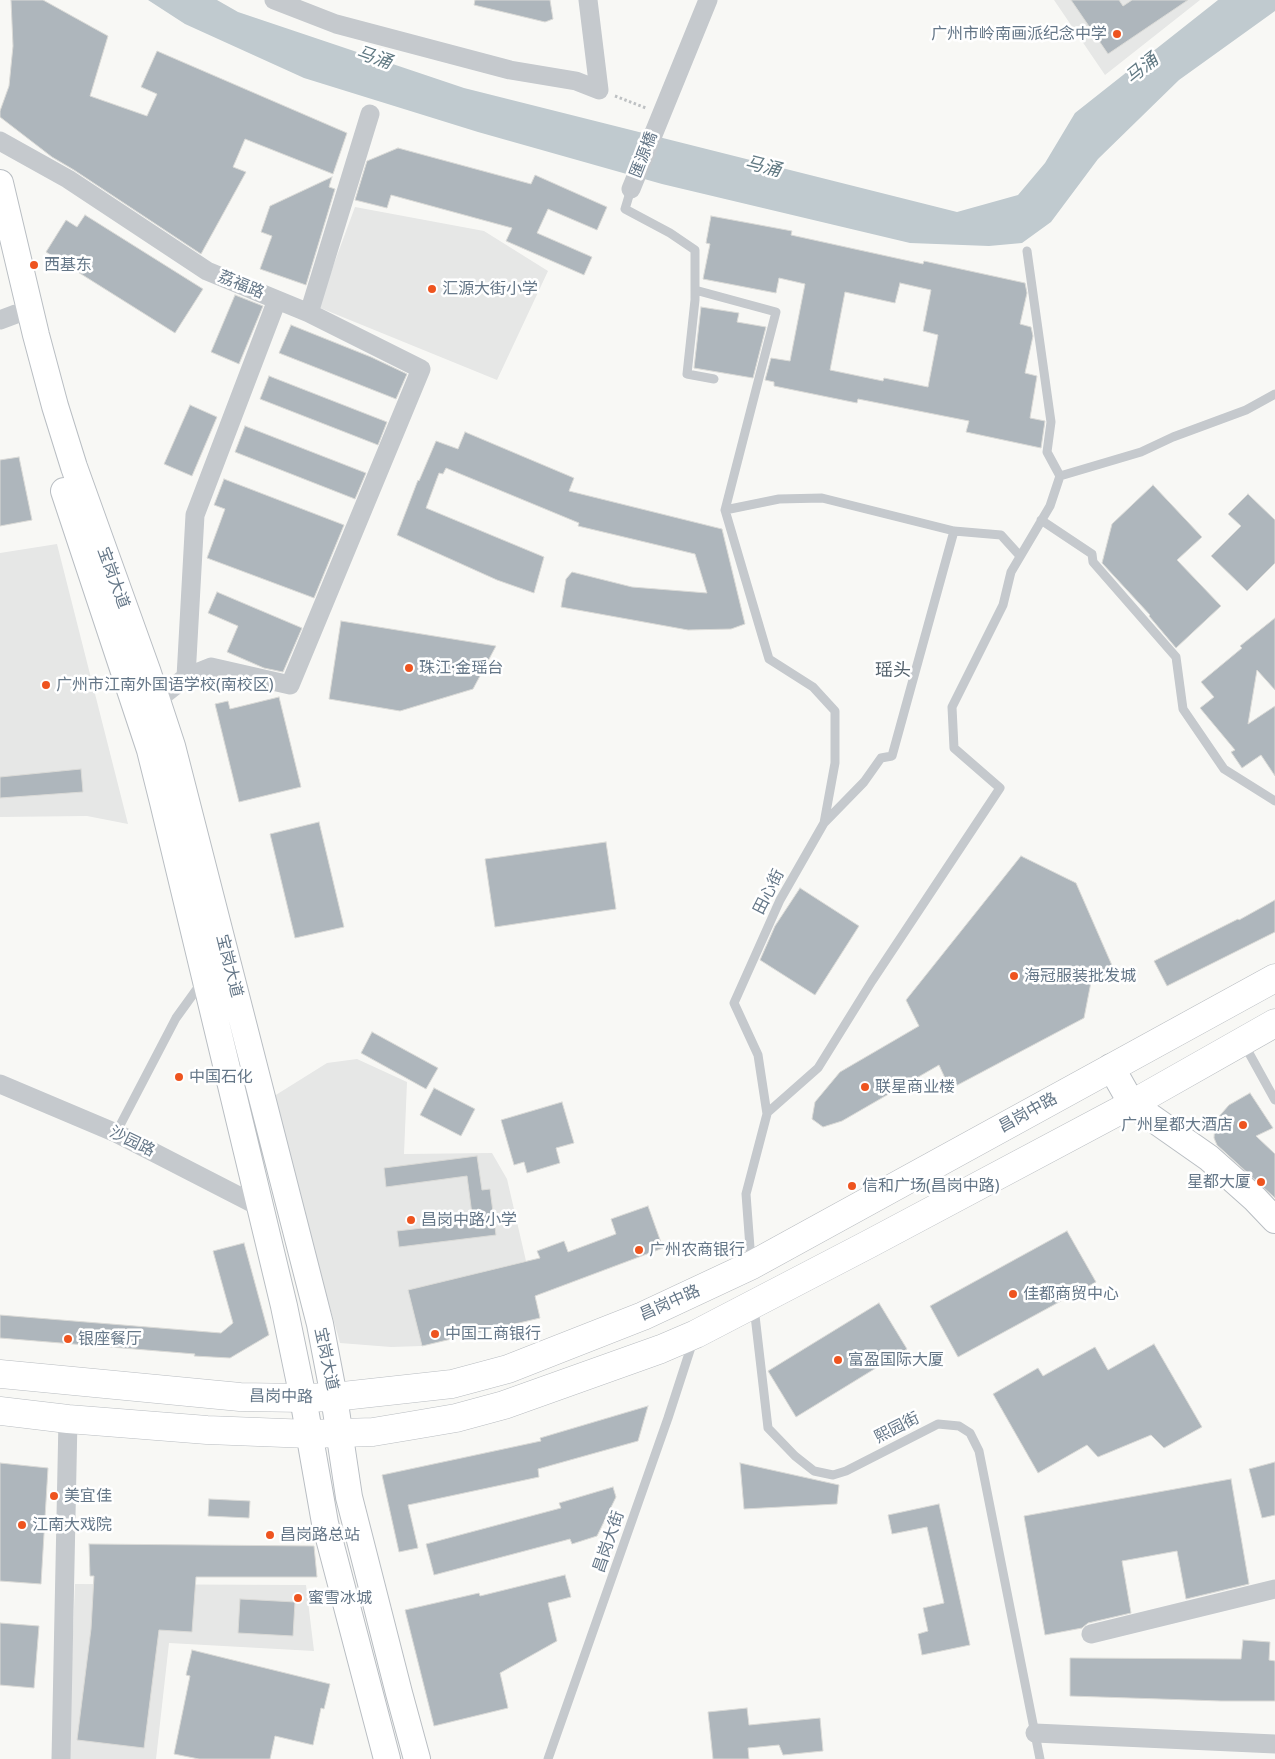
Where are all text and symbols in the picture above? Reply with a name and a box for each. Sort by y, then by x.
place label: 广州市岭南画派纪念中学 [931,24,1107,44]
marker: 广州市岭南画派纪念中学 [1111,28,1123,40]
water label: 马涌 [353,42,395,74]
water label: 马涌 [1121,49,1163,89]
street label: 匯源橋 [626,129,662,181]
water label: 马涌 [743,152,783,182]
place label: 西基东 [44,255,92,275]
marker: 西基东 [28,259,40,271]
street label: 荔福路 [215,267,267,303]
place label: 汇源大街小学 [442,279,538,299]
marker: 汇源大街小学 [426,283,438,295]
street label: 宝岗大道 [93,545,133,611]
place label: 珠江·金瑶台 [419,658,503,678]
district label: 瑶头 [875,660,911,682]
marker: 珠江·金瑶台 [403,662,415,674]
place label: 广州市江南外国语学校(南校区) [56,675,274,695]
marker: 广州市江南外国语学校(南校区) [40,679,52,691]
street label: 田心街 [750,866,788,918]
street label: 宝岗大道 [212,933,246,999]
place label: 海冠服装批发城 [1024,966,1136,986]
marker: 海冠服装批发城 [1008,970,1020,982]
place label: 中国石化 [189,1067,253,1087]
marker: 中国石化 [173,1071,185,1083]
place label: 联星商业楼 [875,1077,955,1097]
marker: 联星商业楼 [859,1081,871,1093]
street label: 昌岗中路 [995,1089,1061,1137]
place label: 广州星都大酒店 [1121,1115,1233,1135]
marker: 广州星都大酒店 [1237,1119,1249,1131]
street label: 沙园路 [106,1123,158,1161]
place label: 星都大厦 [1187,1172,1251,1192]
place label: 信和广场(昌岗中路) [862,1176,1000,1196]
marker: 星都大厦 [1255,1176,1267,1188]
marker: 信和广场(昌岗中路) [846,1180,858,1192]
place label: 昌岗中路小学 [421,1210,517,1230]
marker: 昌岗中路小学 [405,1214,417,1226]
place label: 广州农商银行 [649,1240,745,1260]
marker: 广州农商银行 [633,1244,645,1256]
street label: 昌岗中路 [637,1281,703,1325]
place label: 佳都商贸中心 [1023,1284,1119,1304]
marker: 佳都商贸中心 [1007,1288,1019,1300]
place label: 中国工商银行 [445,1324,541,1344]
street label: 宝岗大道 [310,1326,342,1392]
marker: 中国工商银行 [429,1328,441,1340]
place label: 银座餐厅 [78,1329,142,1349]
marker: 银座餐厅 [62,1333,74,1345]
place label: 富盈国际大厦 [848,1350,944,1370]
marker: 富盈国际大厦 [832,1354,844,1366]
street label: 昌岗中路 [249,1387,313,1407]
street label: 熙园街 [871,1409,923,1447]
place label: 美宜佳 [64,1486,112,1506]
marker: 美宜佳 [48,1490,60,1502]
street label: 昌岗大街 [590,1509,628,1575]
place label: 江南大戏院 [32,1515,112,1535]
marker: 江南大戏院 [16,1519,28,1531]
place label: 昌岗路总站 [280,1525,360,1545]
marker: 昌岗路总站 [264,1529,276,1541]
place label: 蜜雪冰城 [308,1588,372,1608]
marker: 蜜雪冰城 [292,1592,304,1604]

